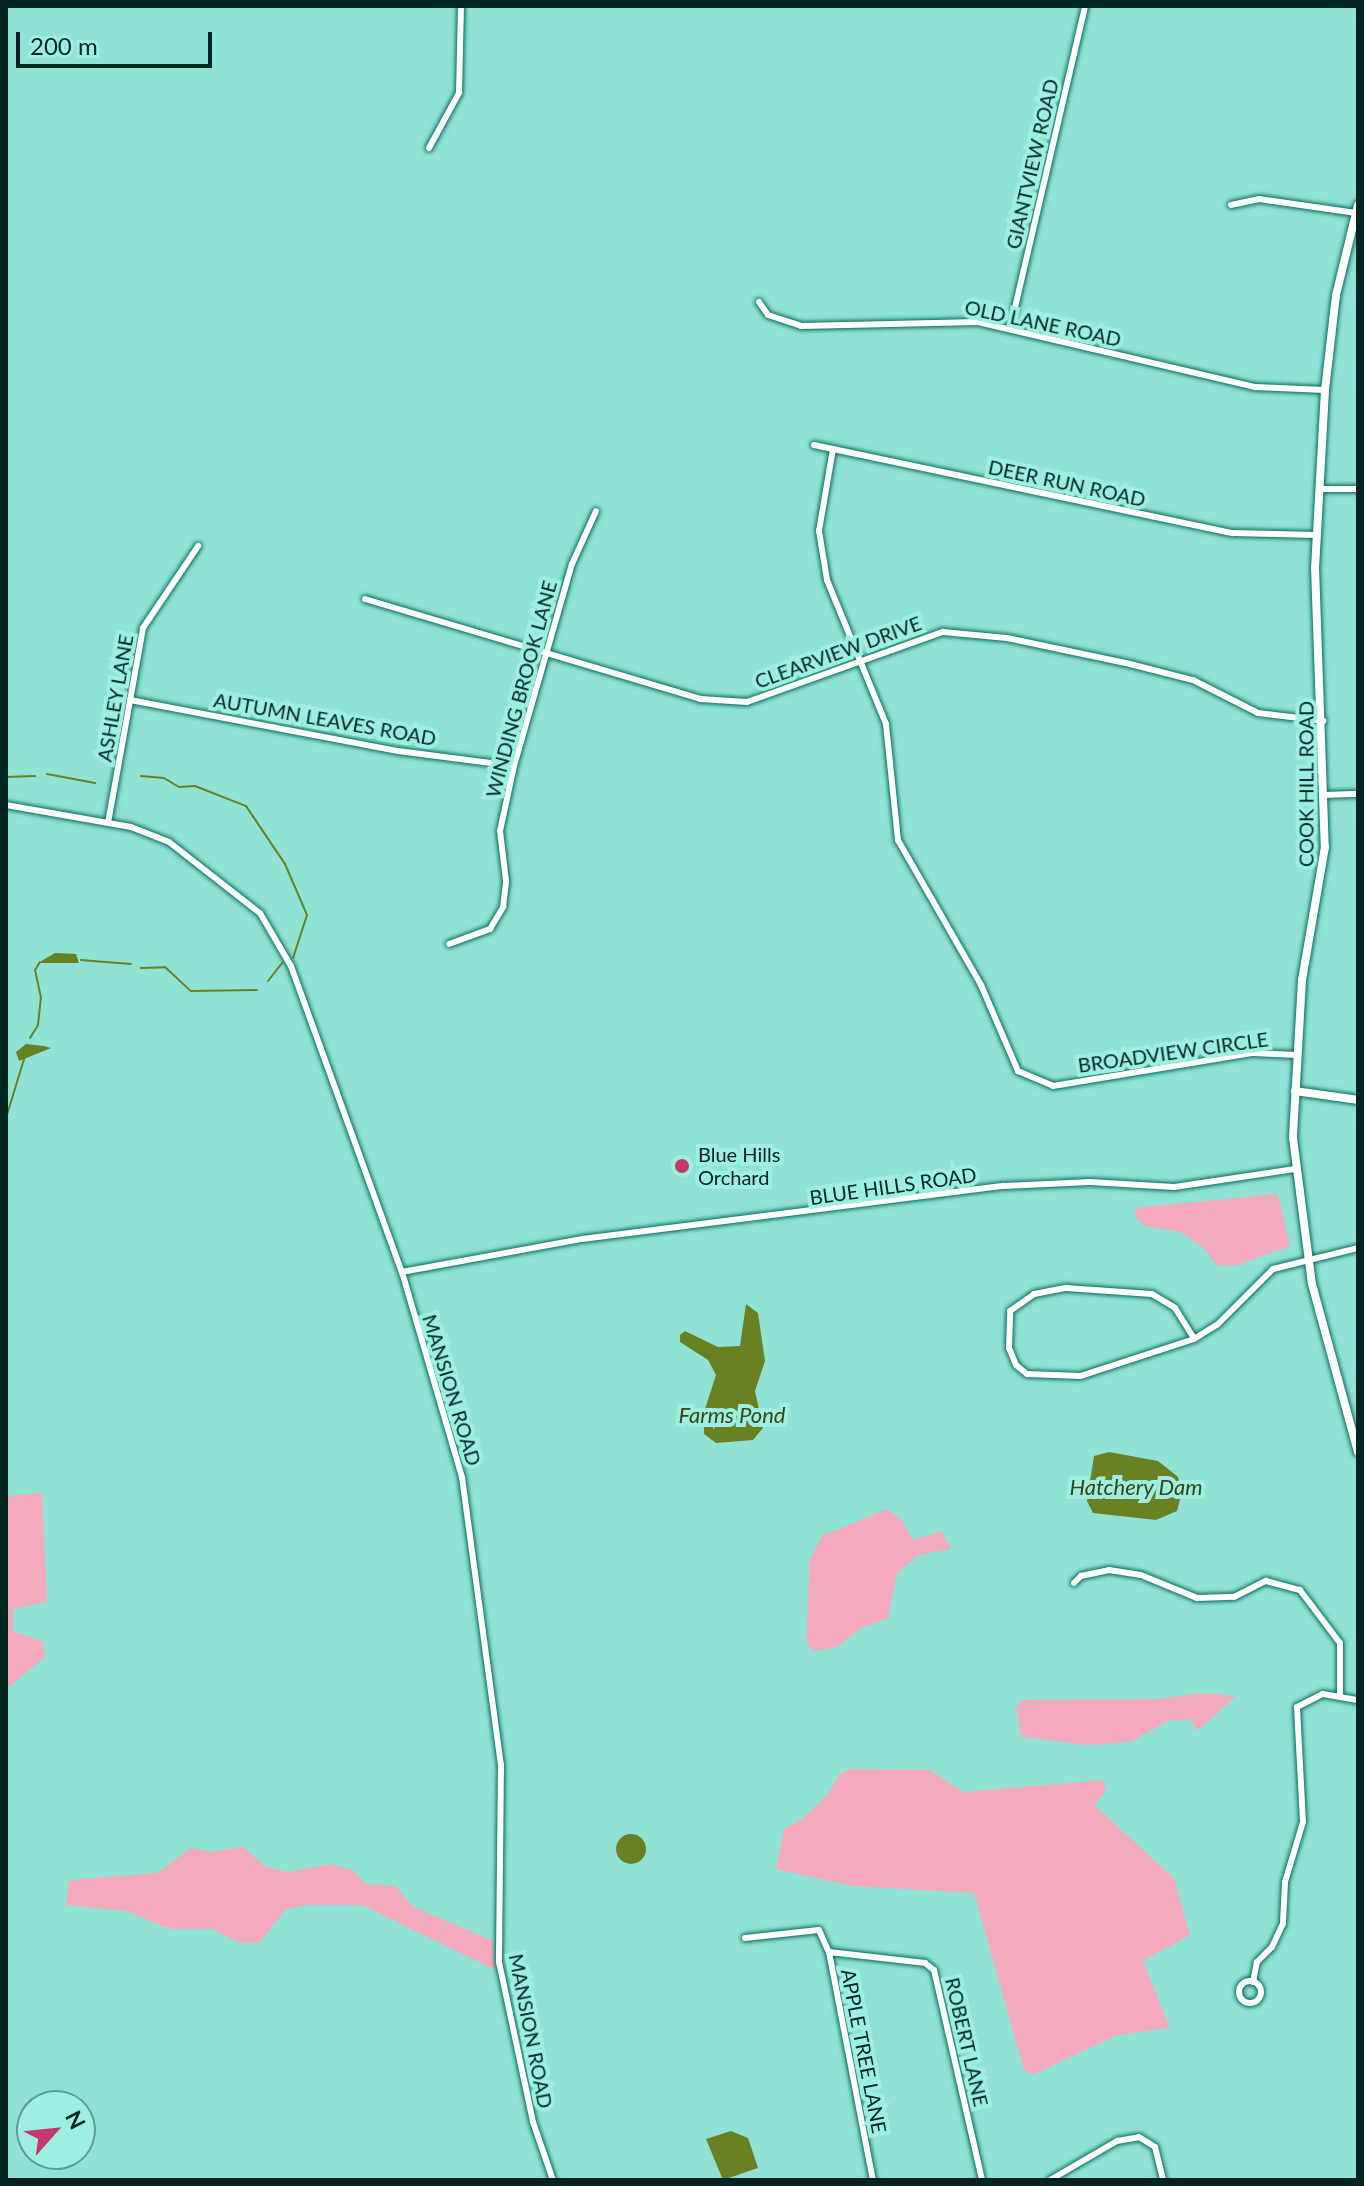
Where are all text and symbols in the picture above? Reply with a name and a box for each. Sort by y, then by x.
scale bar [20,16,216,66]
text: 200 m [30,31,98,60]
street label: GIANTVIEW ROAD [1001,76,1063,252]
street label: OLD LANE ROAD [963,295,1123,351]
street label: DEER RUN ROAD [986,455,1148,511]
street label: WINDING BROOK LANE [480,578,562,800]
street label: CLEARVIEW DRIVE [751,611,925,693]
street label: ASHLEY LANE [92,632,138,764]
street label: AUTUMN LEAVES ROAD [212,688,438,750]
street label: COOK HILL ROAD [1294,701,1318,867]
street label: BROADVIEW CIRCLE [1076,1027,1270,1077]
place label: Blue Hills Orchard [698,1142,780,1189]
marker: Blue Hills Orchard [673,1157,691,1175]
street label: BLUE HILLS ROAD [808,1162,978,1210]
street label: MANSION ROAD [418,1311,486,1469]
water label: Farms Pond [679,1402,785,1428]
water label: Hatchery Dam [1069,1474,1203,1500]
street label: MANSION ROAD [504,1952,558,2110]
street label: APPLE TREE LANE [836,1966,892,2136]
street label: ROBERT LANE [940,1975,994,2109]
north arrow [16,2090,96,2170]
text: N [60,2106,92,2133]

